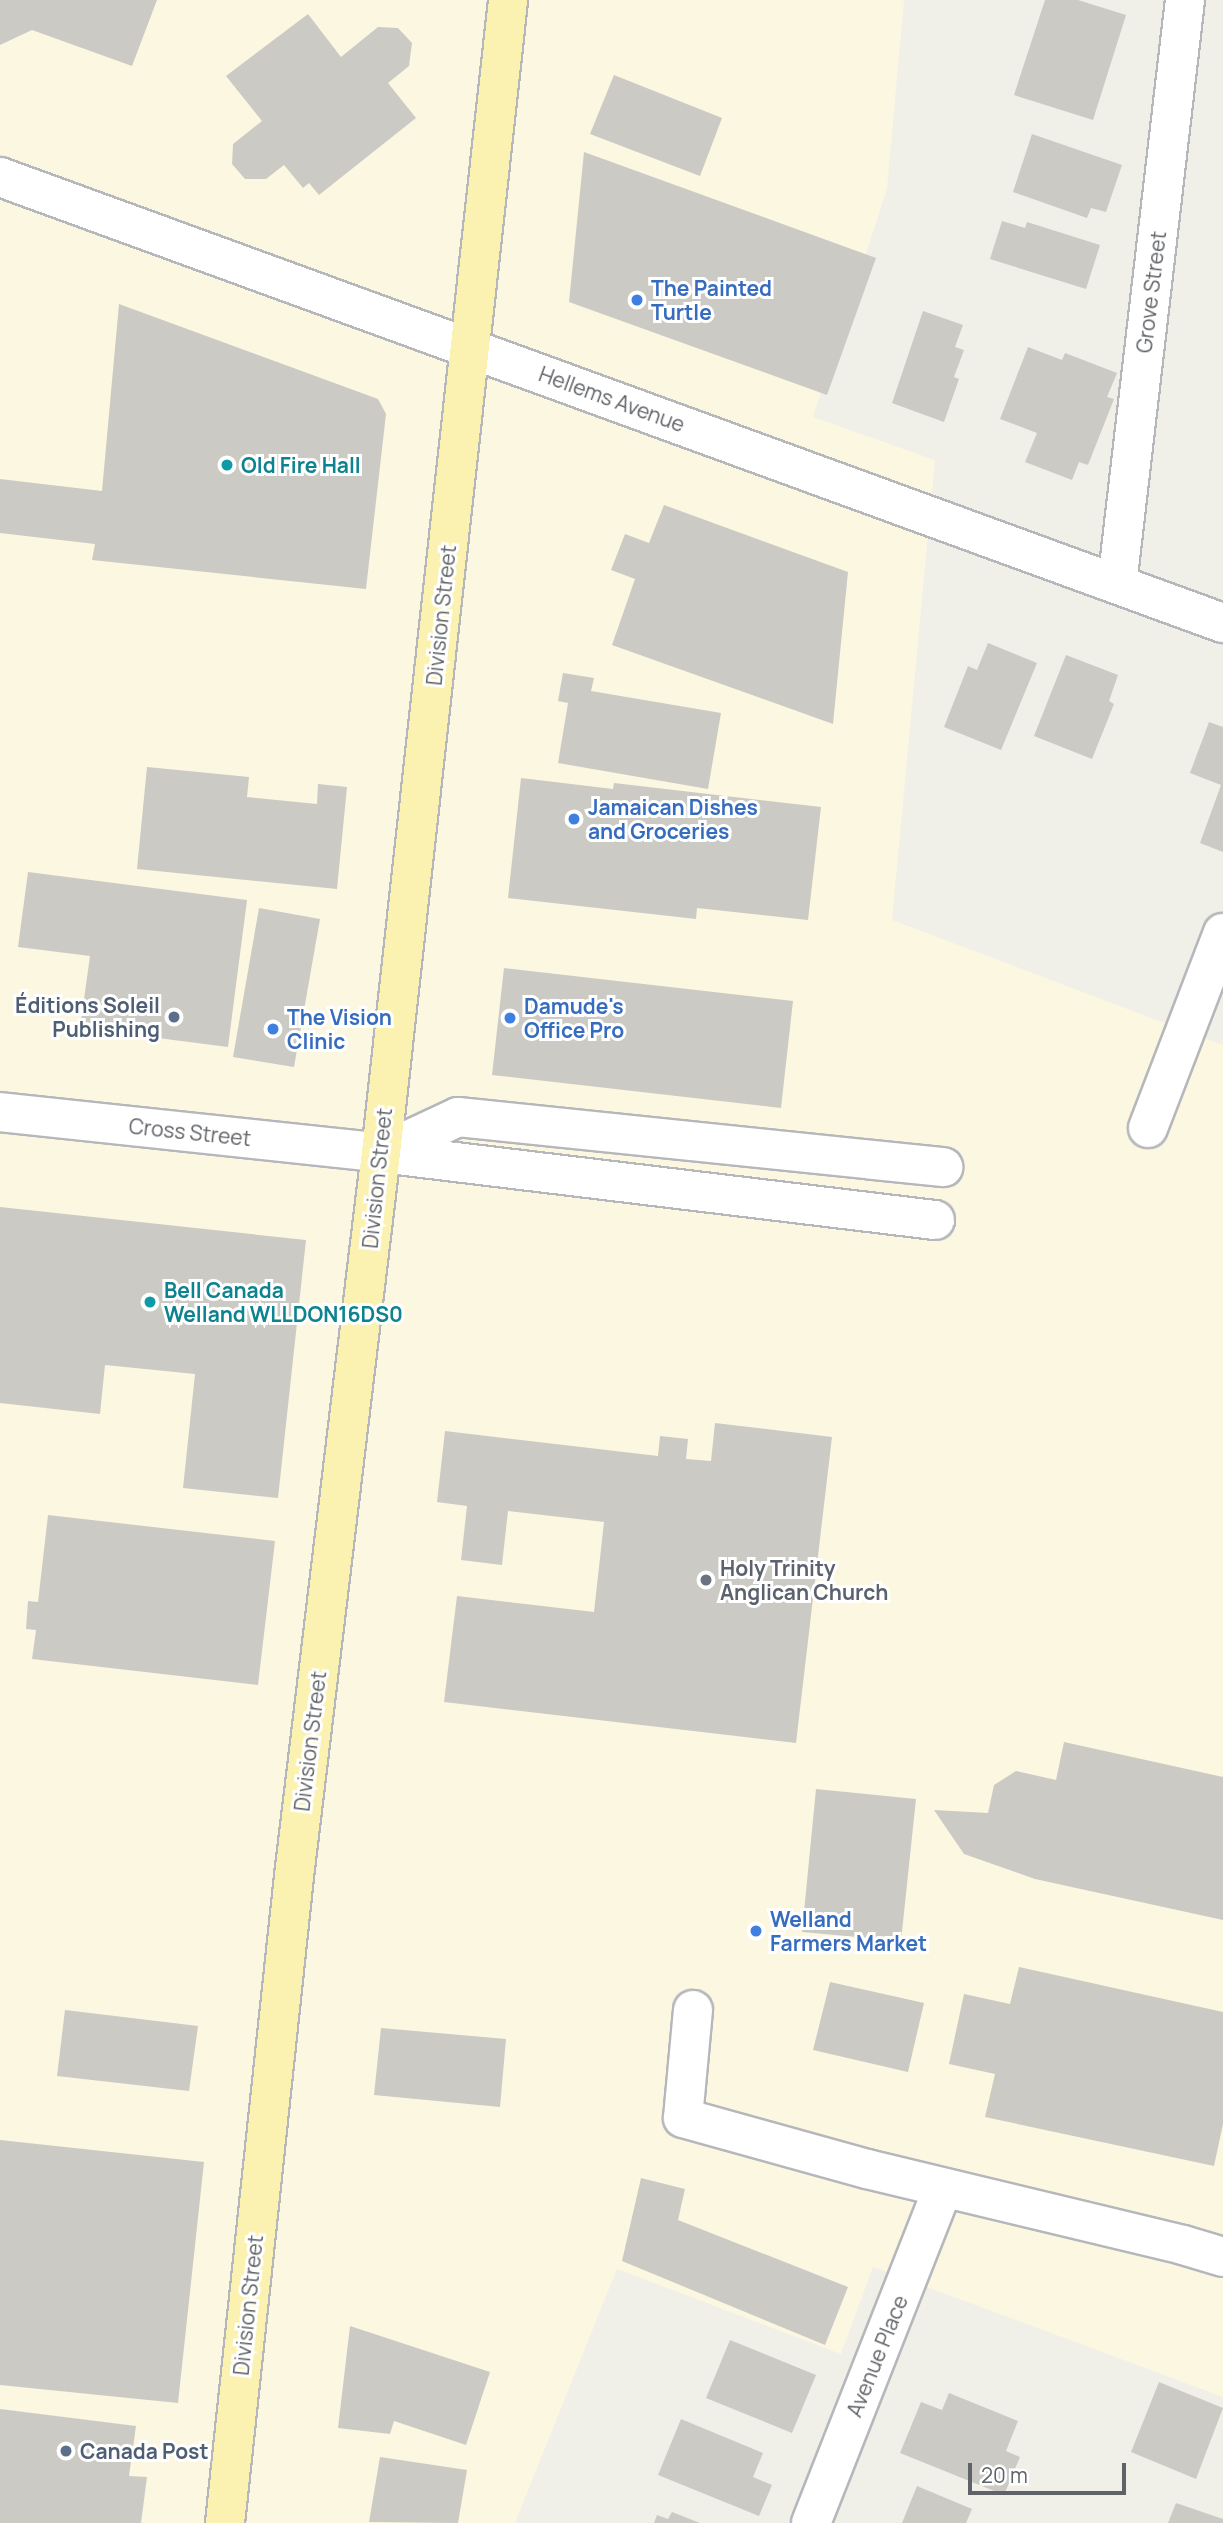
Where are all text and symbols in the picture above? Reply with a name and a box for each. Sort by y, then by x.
street label: Grove Street [1131,230,1171,354]
place label: The Painted Turtle [651,275,772,325]
marker: The Painted Turtle [629,292,645,308]
street label: Hellems Avenue [536,361,688,437]
place label: Old Fire Hall [241,452,361,478]
marker: Old Fire Hall [219,457,235,473]
street label: Division Street [421,543,461,687]
place label: Jamaican Dishes and Groceries [588,794,758,844]
marker: Jamaican Dishes and Groceries [566,811,582,827]
place label: Éditions Soleil Publishing [15,992,160,1042]
place label: Damude's Office Pro [524,993,624,1043]
place label: The Vision Clinic [287,1004,392,1054]
marker: Éditions Soleil Publishing [166,1009,182,1025]
marker: Damude's Office Pro [502,1010,518,1026]
marker: The Vision Clinic [265,1021,281,1037]
street label: Division Street [357,1106,397,1250]
street label: Cross Street [128,1113,252,1151]
place label: Bell Canada Welland WLLDON16DS0 [164,1277,403,1327]
marker: Bell Canada Welland WLLDON16DS0 [142,1294,158,1310]
place label: Holy Trinity Anglican Church [720,1555,888,1605]
marker: Holy Trinity Anglican Church [698,1572,714,1588]
street label: Division Street [289,1669,331,1813]
place label: Welland Farmers Market [770,1906,927,1956]
marker: Welland Farmers Market [748,1923,764,1939]
street label: Division Street [228,2233,268,2377]
street label: Avenue Place [841,2292,913,2420]
place label: Canada Post [80,2438,209,2464]
marker: Canada Post [58,2443,74,2459]
scale bar [971,2450,1128,2494]
text: 20 m [981,2461,1028,2489]

